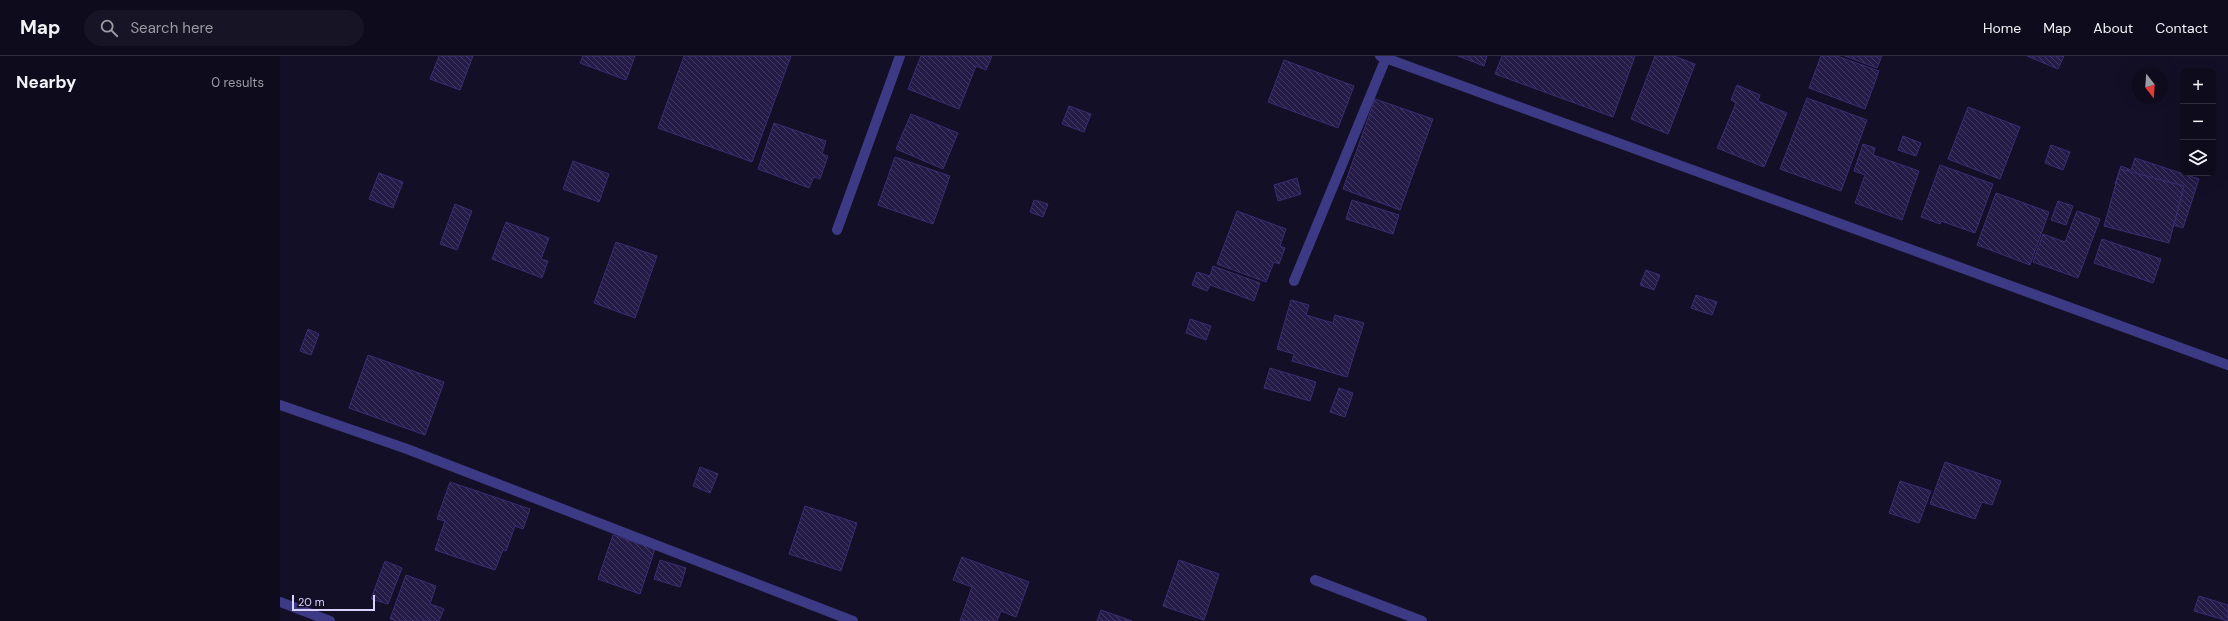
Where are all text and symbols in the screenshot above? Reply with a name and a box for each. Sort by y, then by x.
search box [84,10,364,46]
text: Map [20,15,60,40]
icon: search [98,17,120,39]
text: Search here [130,18,213,38]
text: Home [1983,19,2021,37]
text: Map [2043,19,2071,37]
text: About [2093,19,2133,37]
text: Contact [2155,19,2208,37]
north arrow [2132,68,2168,104]
map controls [2180,68,2216,176]
button: + [2180,68,2216,104]
text: Nearby [16,71,76,93]
text: 0 results [211,74,264,91]
button: − [2180,104,2216,140]
button: layers [2180,140,2216,176]
scale bar [292,593,375,612]
text: 20 m [298,595,324,609]

